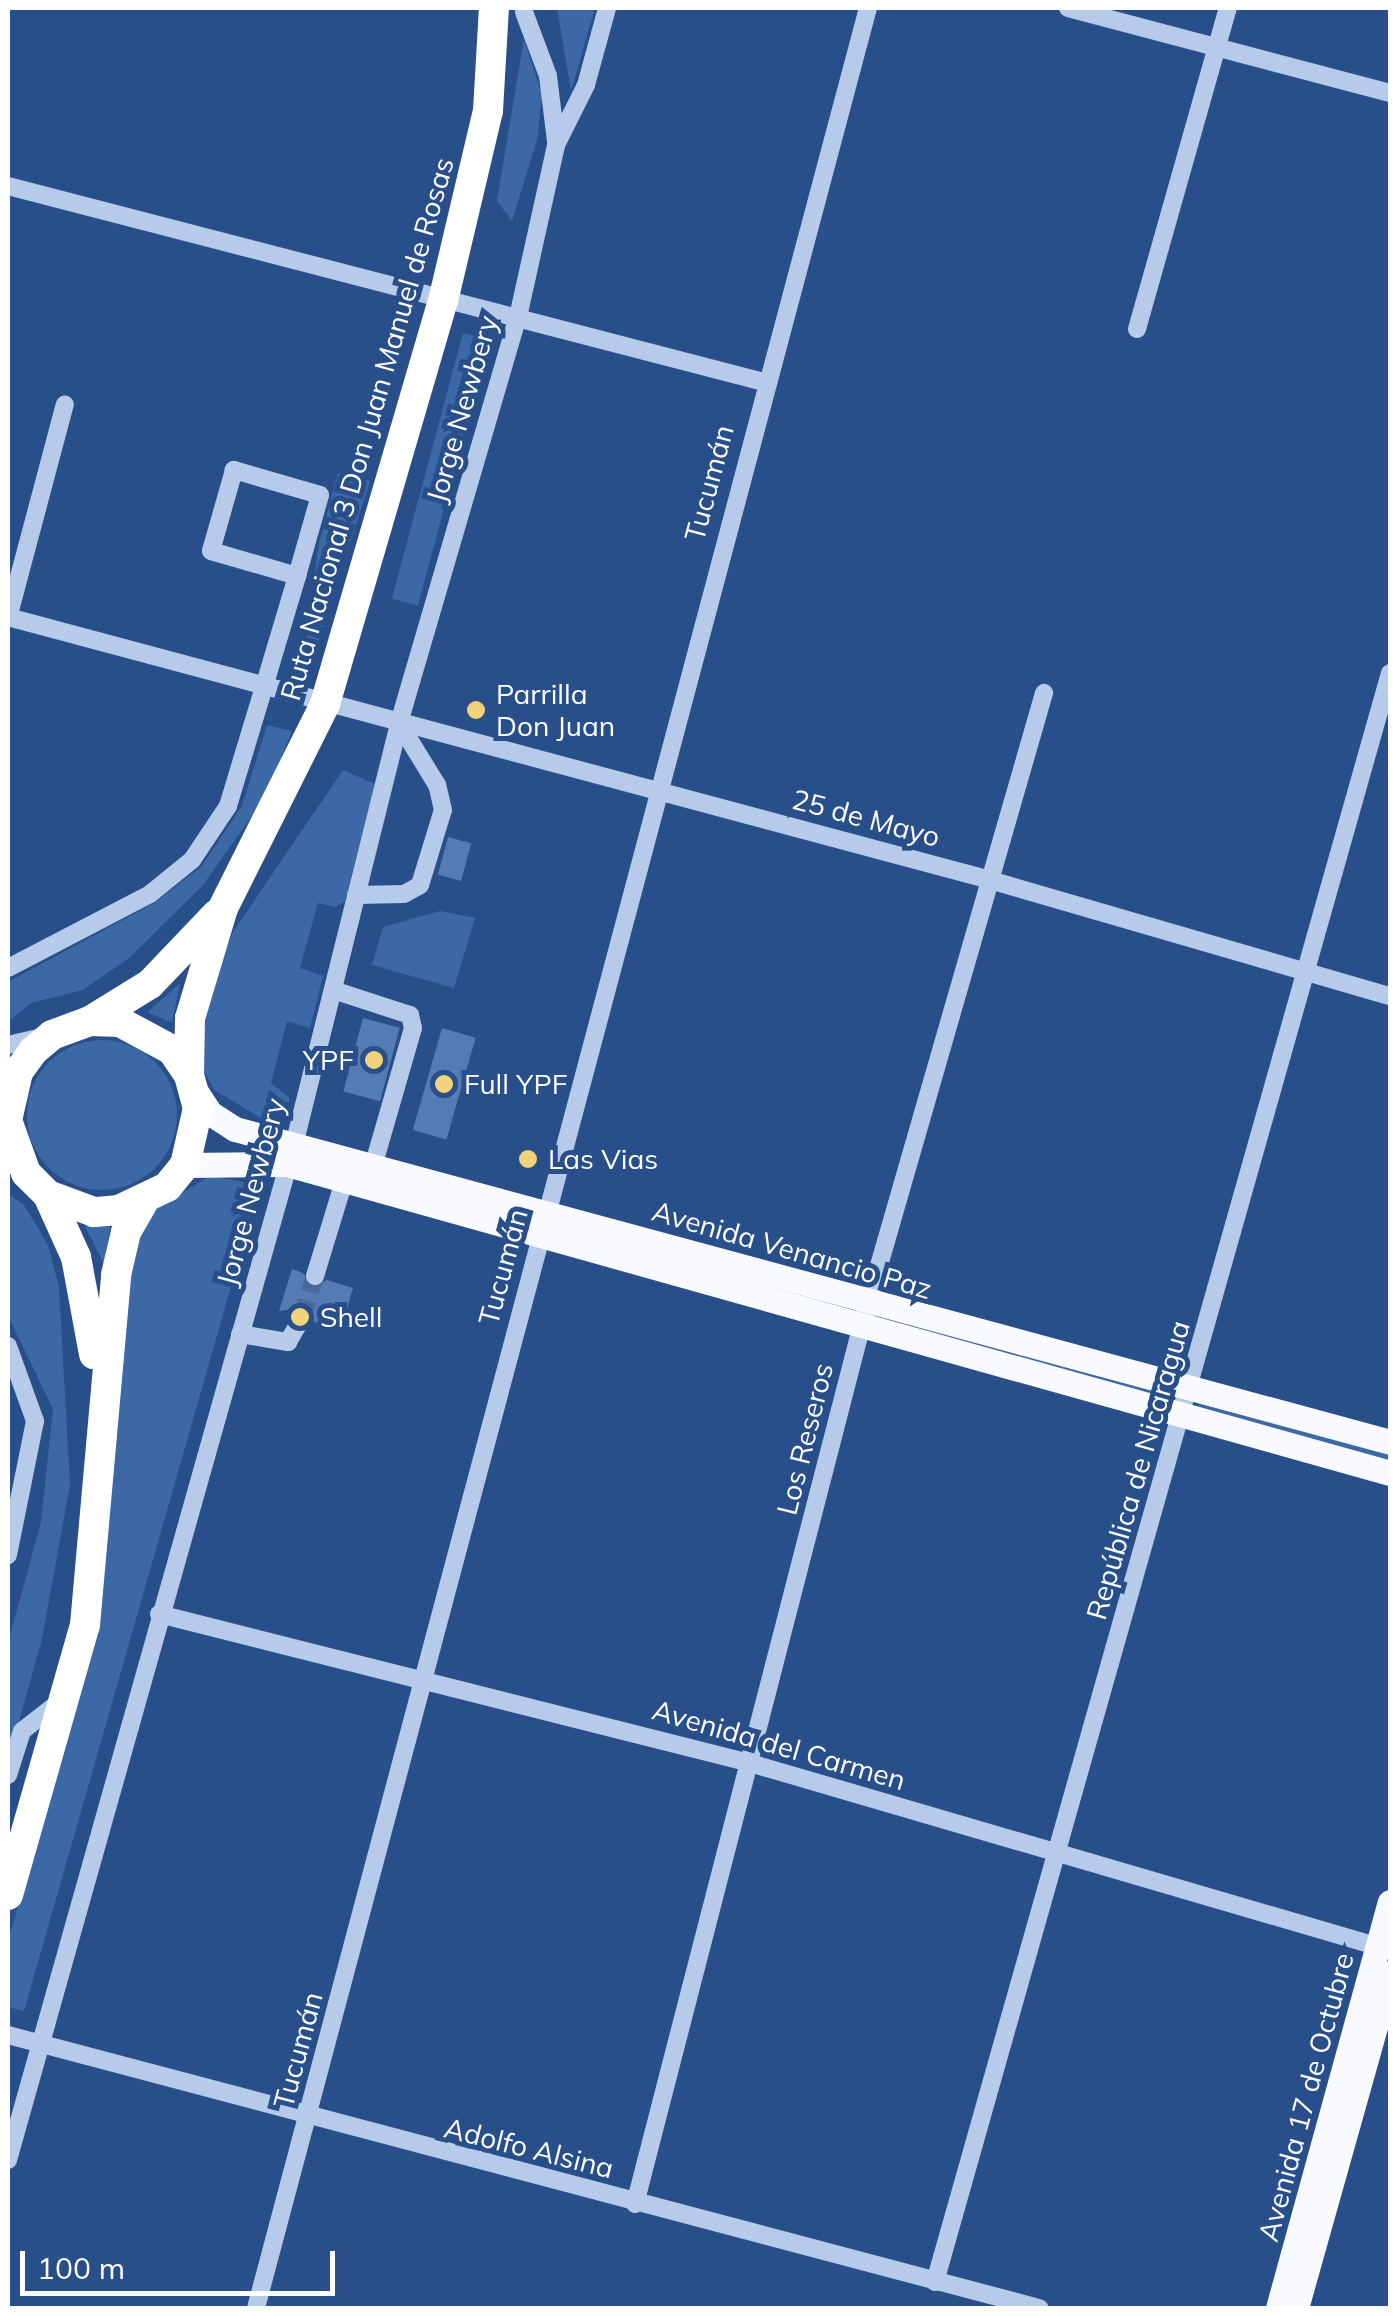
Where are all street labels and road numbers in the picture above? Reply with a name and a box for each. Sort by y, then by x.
street label: Ruta Nacional 3 Don Juan Manuel de Rosas [273,154,461,704]
street label: Jorge Newbery [419,312,505,506]
street label: Tucumán [677,421,741,545]
street label: 25 de Mayo [788,782,944,854]
street label: Jorge Newbery [210,1095,292,1289]
street label: Avenida Venancio Paz [648,1194,936,1306]
street label: Tucumán [471,1205,535,1329]
street label: República de Nicaragua [1079,1317,1197,1623]
street label: Los Reseros [770,1359,840,1519]
street label: Avenida del Carmen [649,1693,909,1797]
street label: Avenida 17 de Octubre [1251,1949,1361,2245]
street label: Tucumán [266,1988,330,2112]
street label: Adolfo Alsina [441,2111,617,2185]

